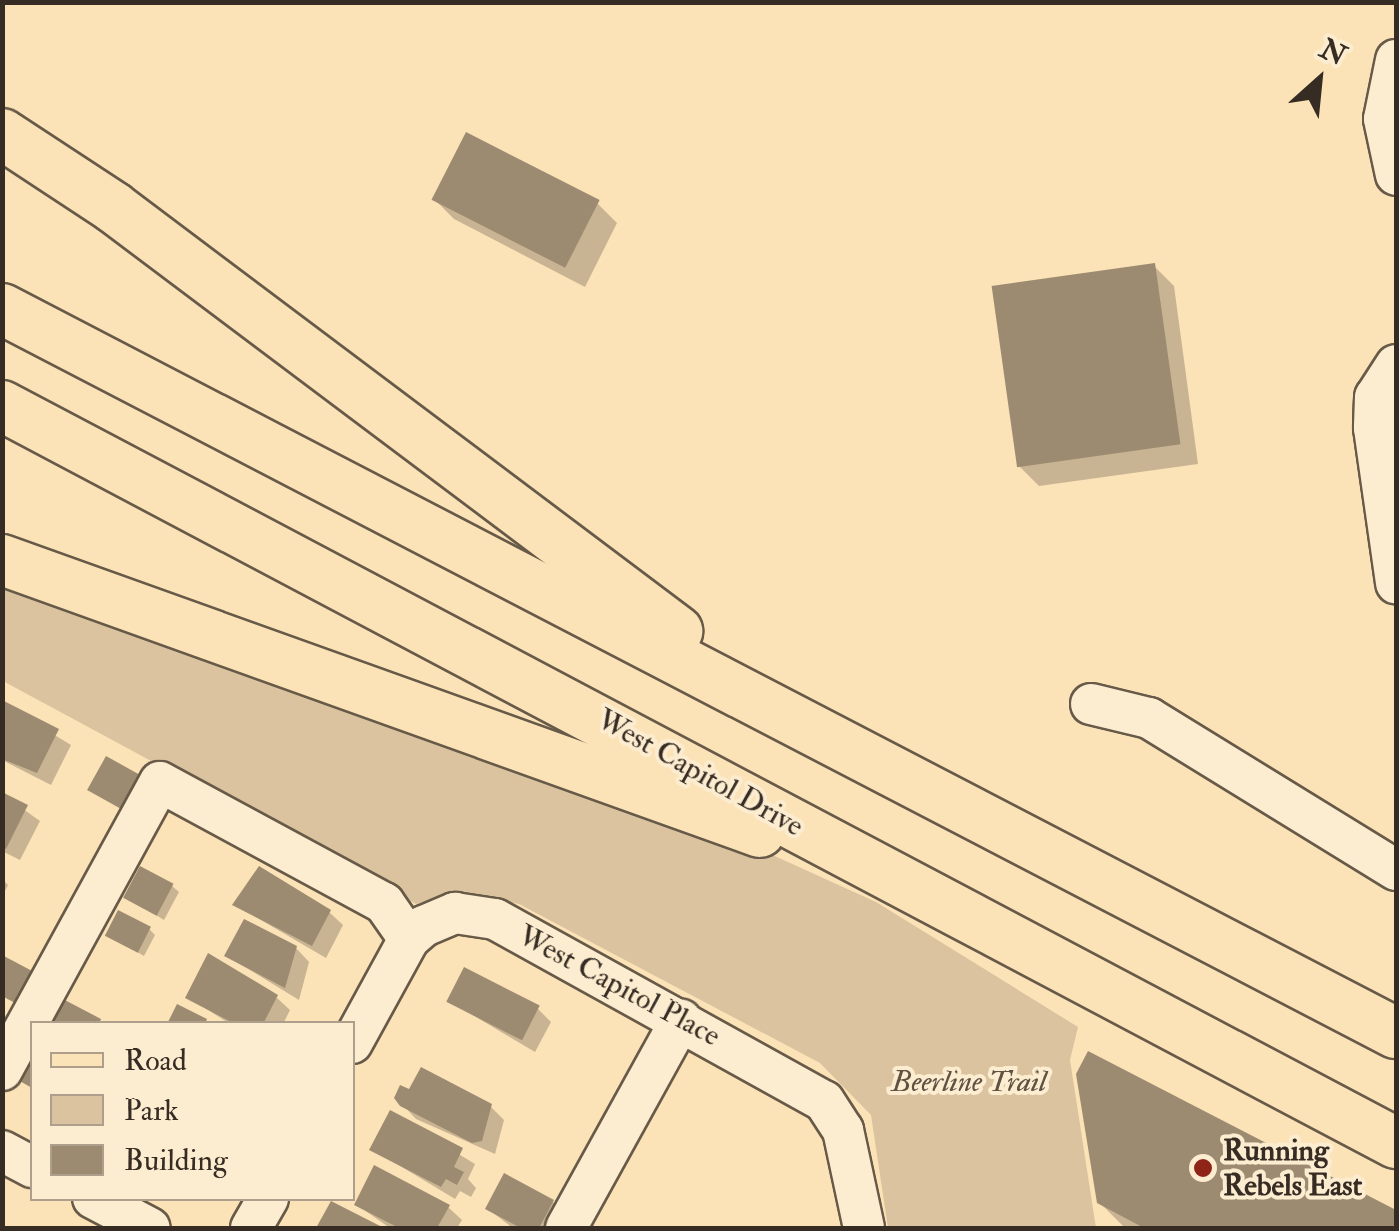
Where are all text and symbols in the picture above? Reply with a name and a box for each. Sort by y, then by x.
north arrow [1269,30,1369,130]
text: N [1314,32,1352,74]
street label: West Capitol Drive [591,701,809,845]
street label: West Capitol Place [512,918,726,1054]
legend [30,1021,355,1201]
text: Road [124,1042,187,1079]
park label: Beerline Trail [892,1064,1046,1100]
text: Park [124,1092,179,1129]
place label: Running Rebels East [1223,1133,1362,1204]
text: Building [124,1142,228,1179]
marker: Running Rebels East [1192,1157,1214,1179]

